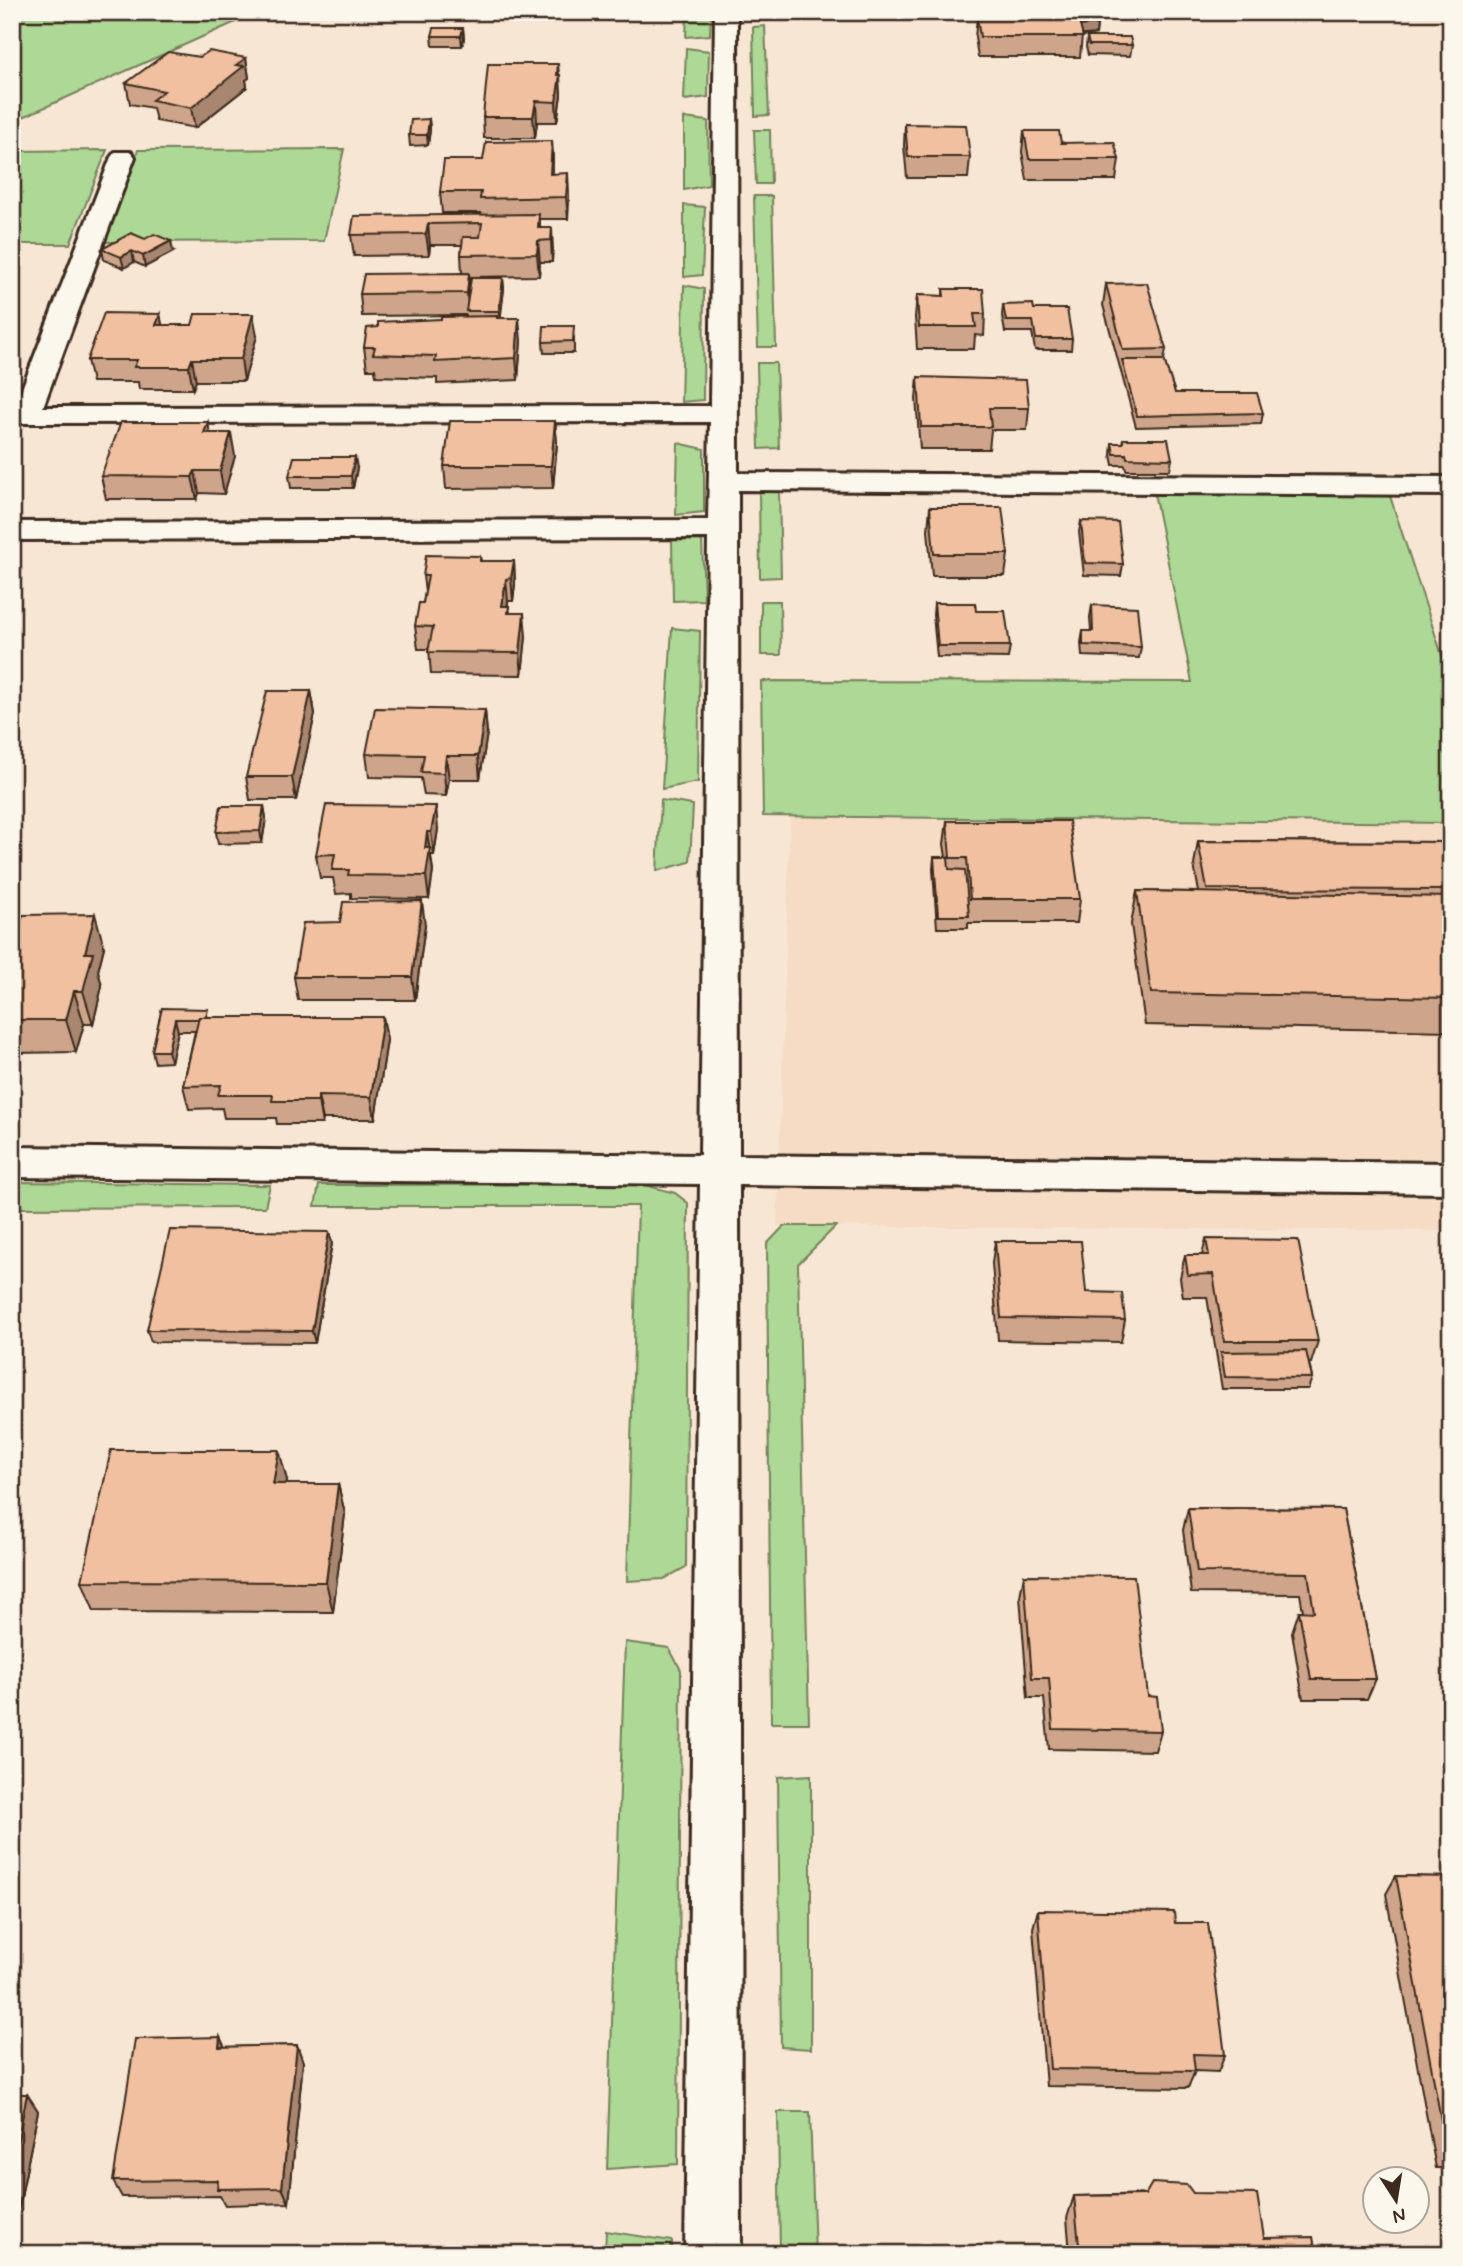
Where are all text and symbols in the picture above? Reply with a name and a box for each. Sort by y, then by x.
north arrow [1362,2164,1432,2234]
text: N [1390,2202,1408,2229]

